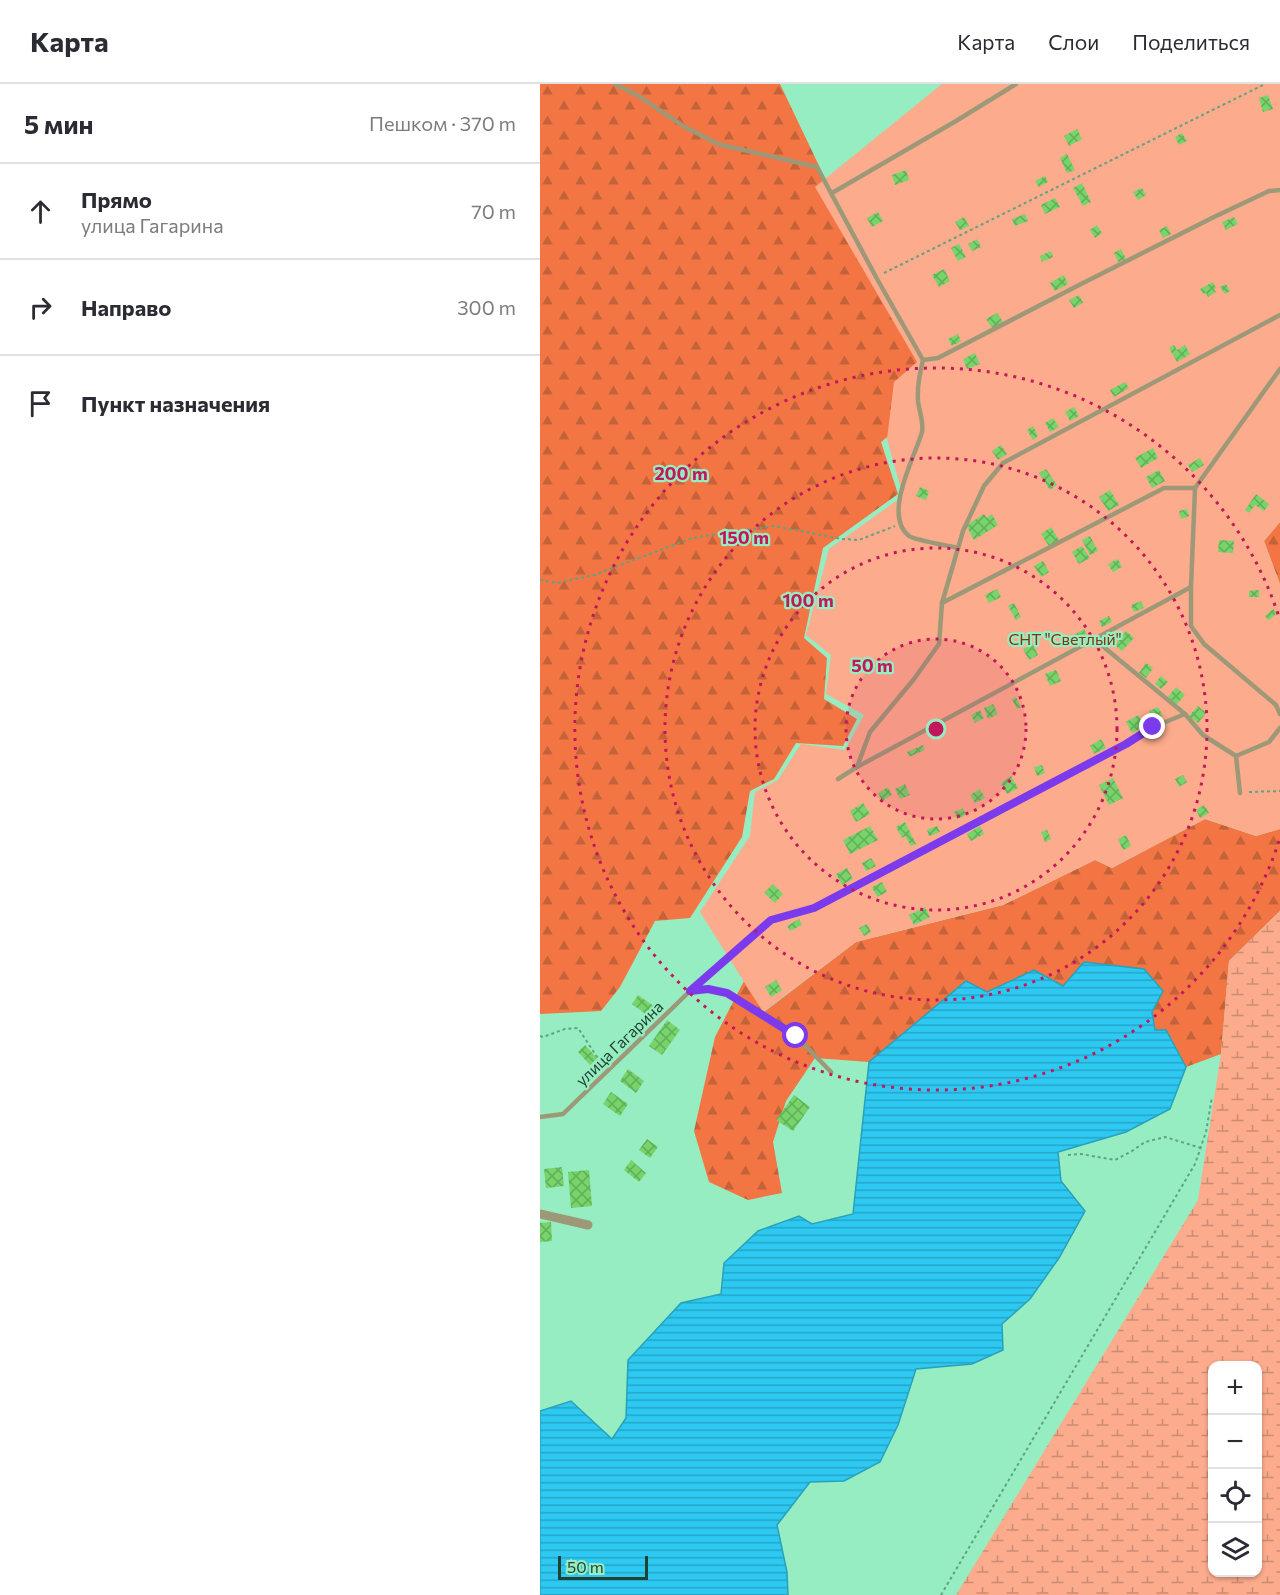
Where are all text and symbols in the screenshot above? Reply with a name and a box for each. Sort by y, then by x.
text: Карта [30,24,109,58]
text: Карта [957,29,1015,54]
text: Слои [1048,29,1099,54]
text: Поделиться [1132,29,1250,54]
text: 5 мин [24,108,94,139]
text: Пешком · 370 m [369,111,516,135]
text: Прямо [81,186,152,213]
icon: ahead [24,195,57,228]
text: 70 m [471,199,516,223]
text: улица Гагарина [81,213,224,237]
icon: right [24,291,57,324]
text: Направо [81,294,171,321]
text: 300 m [457,295,516,319]
icon: arrive [24,387,57,420]
text: Пункт назначения [81,390,270,417]
text: 200 m [654,462,708,484]
text: 150 m [719,526,769,548]
text: 100 m [782,589,834,611]
park label: СНТ "Светлый" [1008,629,1122,648]
text: 50 m [851,654,893,676]
route end [1139,713,1165,739]
centre of rings [926,719,946,739]
street label: улица Гагарина [571,997,667,1089]
route start [782,1022,808,1048]
map controls [1208,1361,1262,1577]
button: + [1208,1361,1262,1415]
button: − [1208,1415,1262,1469]
button: locate [1208,1469,1262,1523]
button: layers [1208,1523,1262,1577]
scale bar [558,1553,648,1580]
text: 50 m [567,1557,604,1576]

